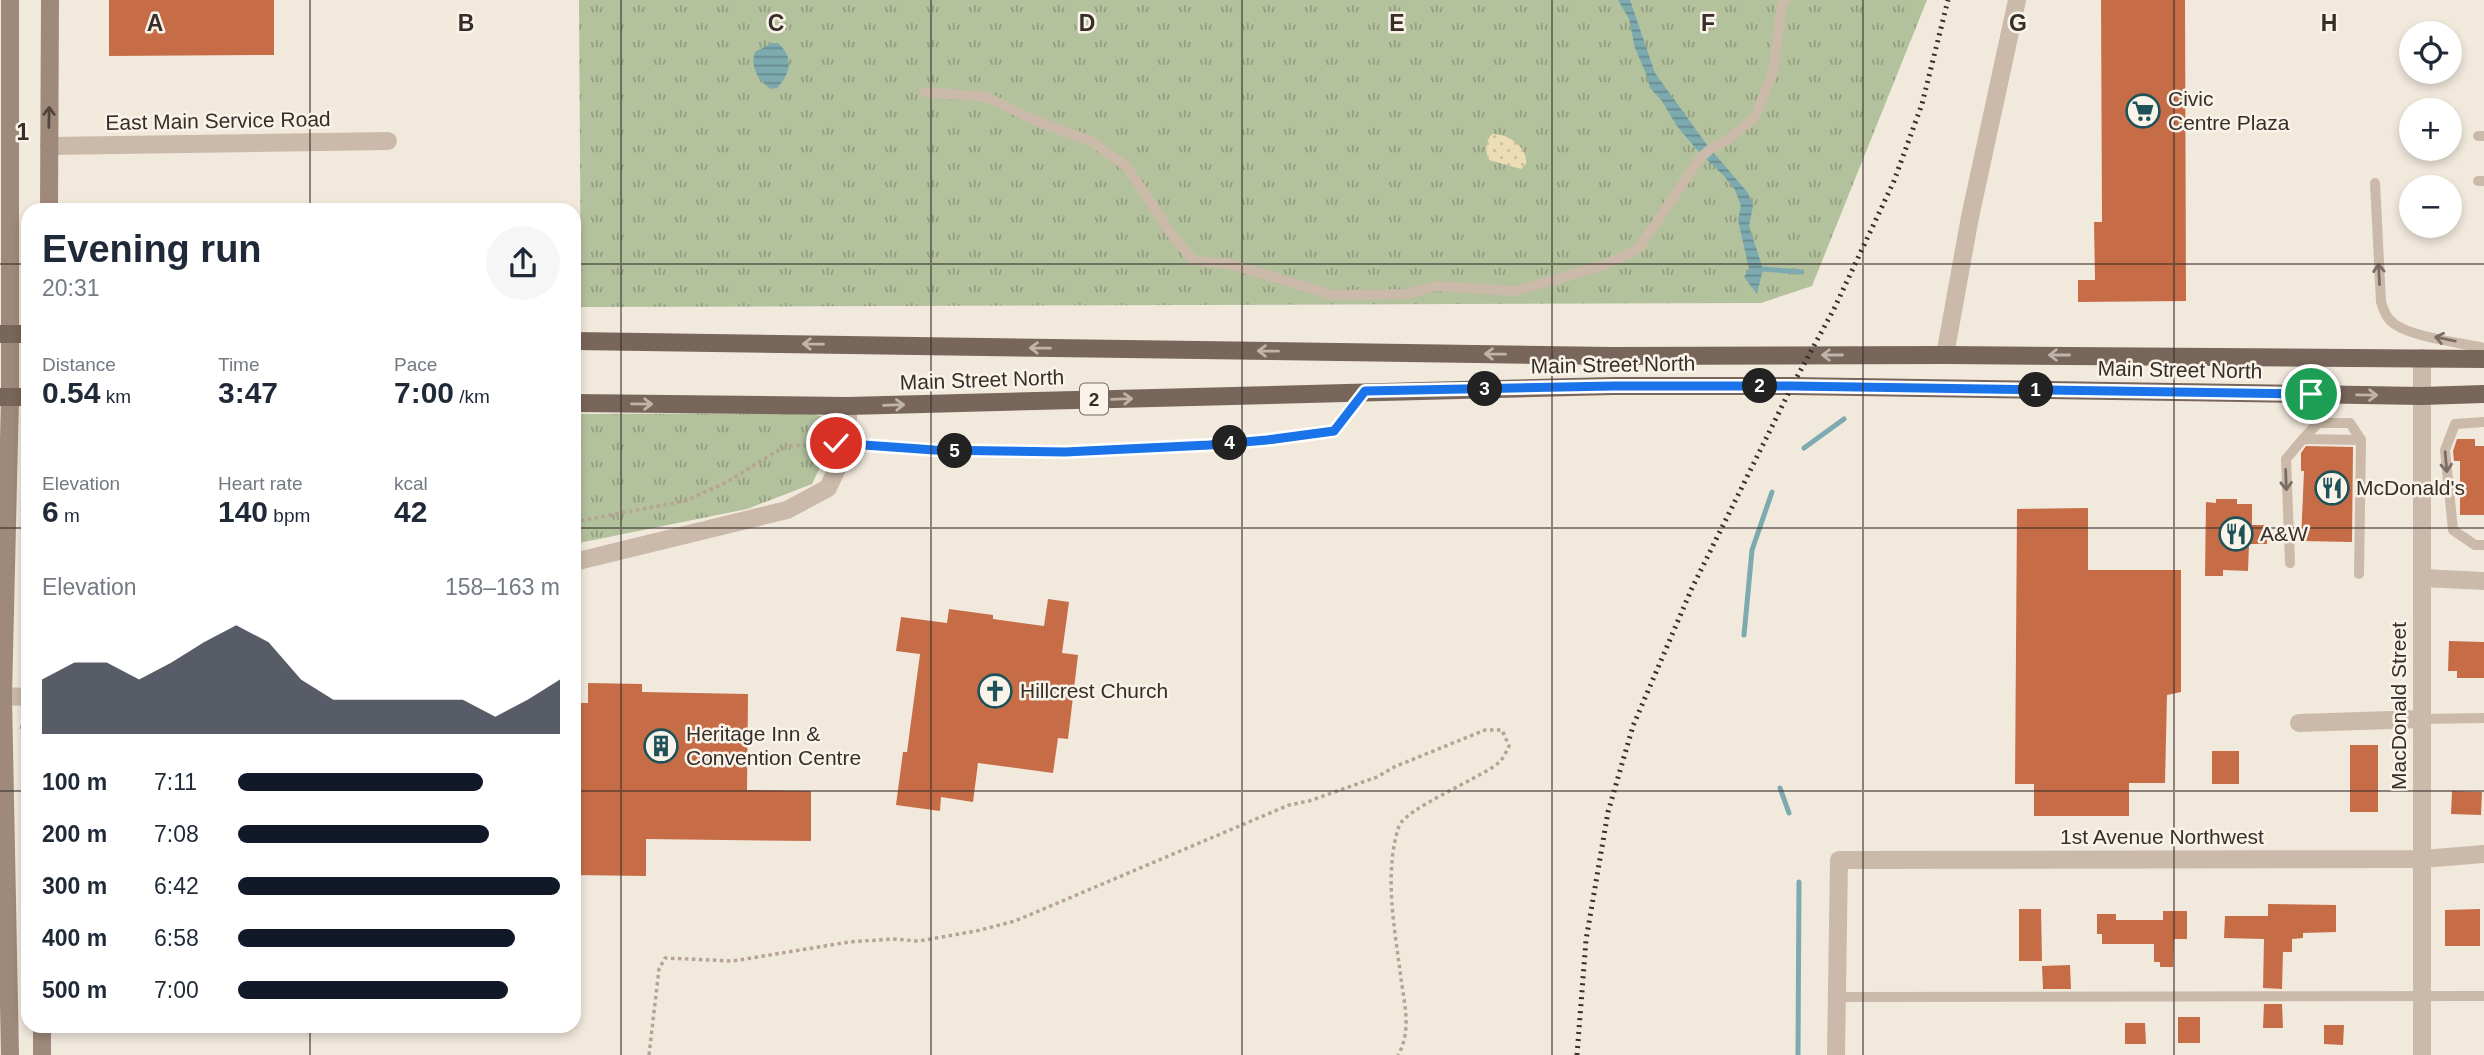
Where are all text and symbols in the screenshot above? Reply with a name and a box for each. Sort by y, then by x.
text: A [147,10,163,36]
text: B [458,10,474,36]
text: C [768,10,784,36]
text: D [1079,10,1095,36]
text: E [1389,10,1405,36]
text: F [1701,10,1715,36]
text: G [2009,10,2027,36]
text: H [2321,10,2337,36]
map controls [2399,21,2462,238]
button: locate [2399,21,2462,84]
place label: Civic Centre Plaza [2168,87,2290,134]
supermarket icon: Civic Centre Plaza [2124,92,2162,130]
button: + [2399,98,2462,161]
one-way arrow [42,106,56,129]
street label: East Main Service Road [105,107,331,134]
text: 1 [17,119,30,145]
button: − [2399,175,2462,238]
button: share [486,226,560,300]
text: Evening run [42,228,262,270]
one-way arrow [2373,262,2386,285]
text: 20:31 [42,275,100,301]
one-way arrow [2434,332,2457,346]
one-way arrow [801,338,824,351]
one-way arrow [1029,341,1052,354]
one-way arrow [1256,344,1279,358]
one-way arrow [1484,347,1507,361]
one-way arrow [1821,348,1844,362]
one-way arrow [2048,348,2071,362]
street label: Main Street North [1531,352,1695,377]
text: Distance [42,354,116,375]
text: Time [218,354,260,375]
text: Pace [394,354,437,375]
street label: Main Street North [2098,357,2262,382]
pin [2281,364,2341,424]
street label: Main Street North [899,365,1065,394]
pin: 2 [1742,368,1778,404]
pin: 3 [1468,372,1502,406]
pin: 1 [2018,372,2054,408]
text: 2 [1754,375,1765,396]
icon: arrive [2292,375,2330,413]
text: 0.54 [42,376,100,409]
text: 3:47 [218,376,278,409]
text: 7:00 [394,376,454,409]
text: 3 [1479,378,1490,399]
text: 1 [2030,379,2041,400]
road number: 2 [1080,384,1108,414]
text: km [100,386,131,407]
text: /km [454,386,490,407]
one-way arrow [2356,388,2379,402]
one-way arrow [1110,392,1133,405]
one-way arrow [630,397,653,411]
one-way arrow [882,399,905,412]
pin [806,413,866,473]
icon: check [817,424,855,462]
pin: 4 [1212,426,1248,460]
text: 4 [1224,432,1235,453]
pin: 5 [937,434,972,468]
text: 5 [949,440,960,461]
one-way arrow [2440,450,2453,473]
one-way arrow [2280,469,2293,492]
restaurant icon: McDonald's [2313,469,2351,507]
text: Elevation [42,473,120,494]
text: Heart rate [218,473,302,494]
text: kcal [394,473,428,494]
place label: McDonald's [2356,476,2465,499]
text: 6 [42,495,59,528]
text: 140 [218,495,268,528]
text: 42 [394,495,427,528]
text: m [59,505,80,526]
text: bpm [268,505,310,526]
restaurant icon: A&W [2217,515,2255,553]
place label: A&W [2260,522,2308,545]
text: Elevation [42,574,137,600]
text: 158–163 m [445,574,560,600]
street label: MacDonald Street [2387,622,2410,790]
church icon: Hillcrest Church [976,672,1014,710]
place label: Hillcrest Church [1020,679,1168,702]
place label: Heritage Inn & Convention Centre [686,722,861,769]
building icon: Heritage Inn & Convention Centre [642,727,680,765]
text: 100 m [42,769,107,795]
text: 7:11 [154,769,197,795]
text: 200 m [42,821,107,847]
text: 7:08 [154,821,199,847]
street label: 1st Avenue Northwest [2060,825,2264,848]
text: 300 m [42,873,107,899]
text: 6:42 [154,873,199,899]
text: 400 m [42,925,107,951]
text: 6:58 [154,925,199,951]
text: 500 m [42,977,107,1003]
text: 7:00 [154,977,199,1003]

